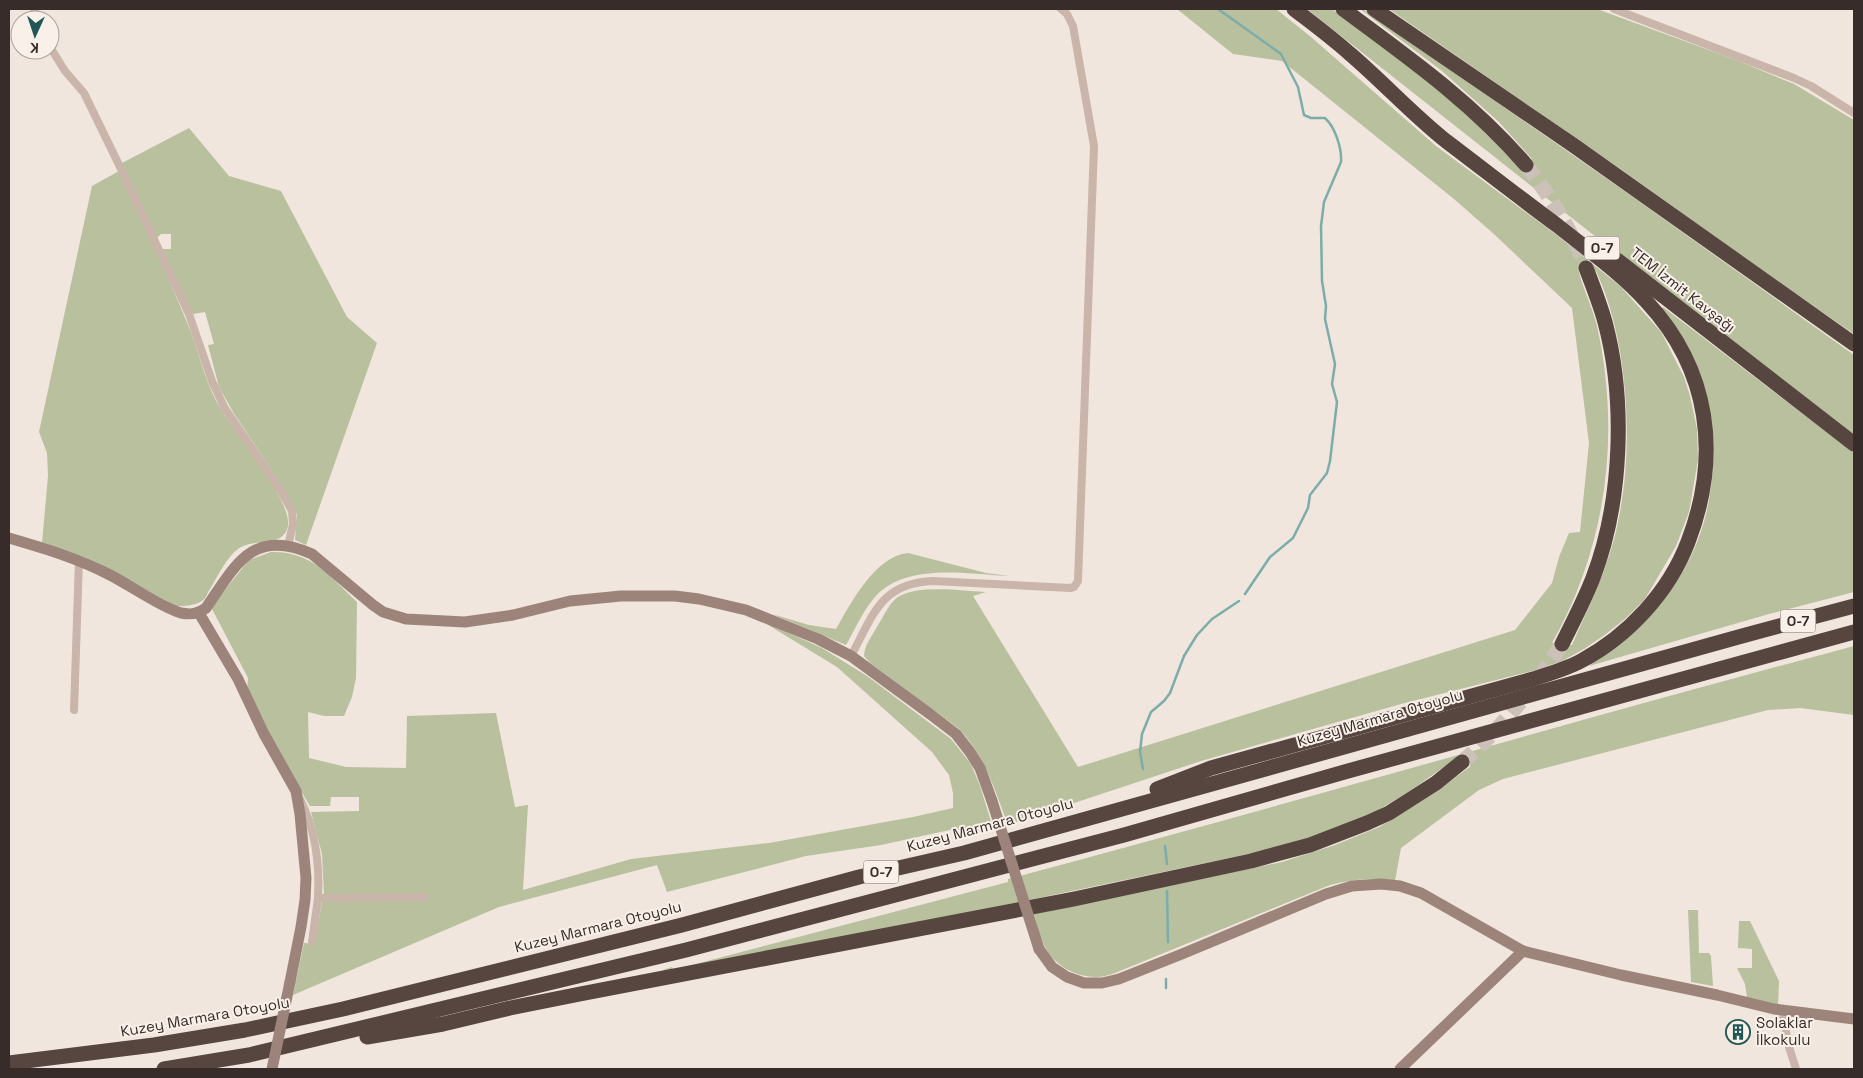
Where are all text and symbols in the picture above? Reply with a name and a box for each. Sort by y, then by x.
north arrow [10,10,60,60]
text: K [29,39,39,57]
road number: O-7 [1584,237,1620,260]
street label: TEM İzmit Kavşağı [1627,243,1739,336]
road number: O-7 [1780,610,1816,632]
street label: Kuzey Marmara Otoyolu [1295,685,1465,750]
street label: Kuzey Marmara Otoyolu [905,793,1075,856]
road number: O-7 [864,860,898,884]
street label: Kuzey Marmara Otoyolu [512,897,683,956]
street label: Kuzey Marmara Otoyolu [119,992,291,1041]
place label: Solaklar İlkokulu [1756,1013,1813,1049]
building icon: Solaklar İlkokulu [1725,1019,1751,1045]

